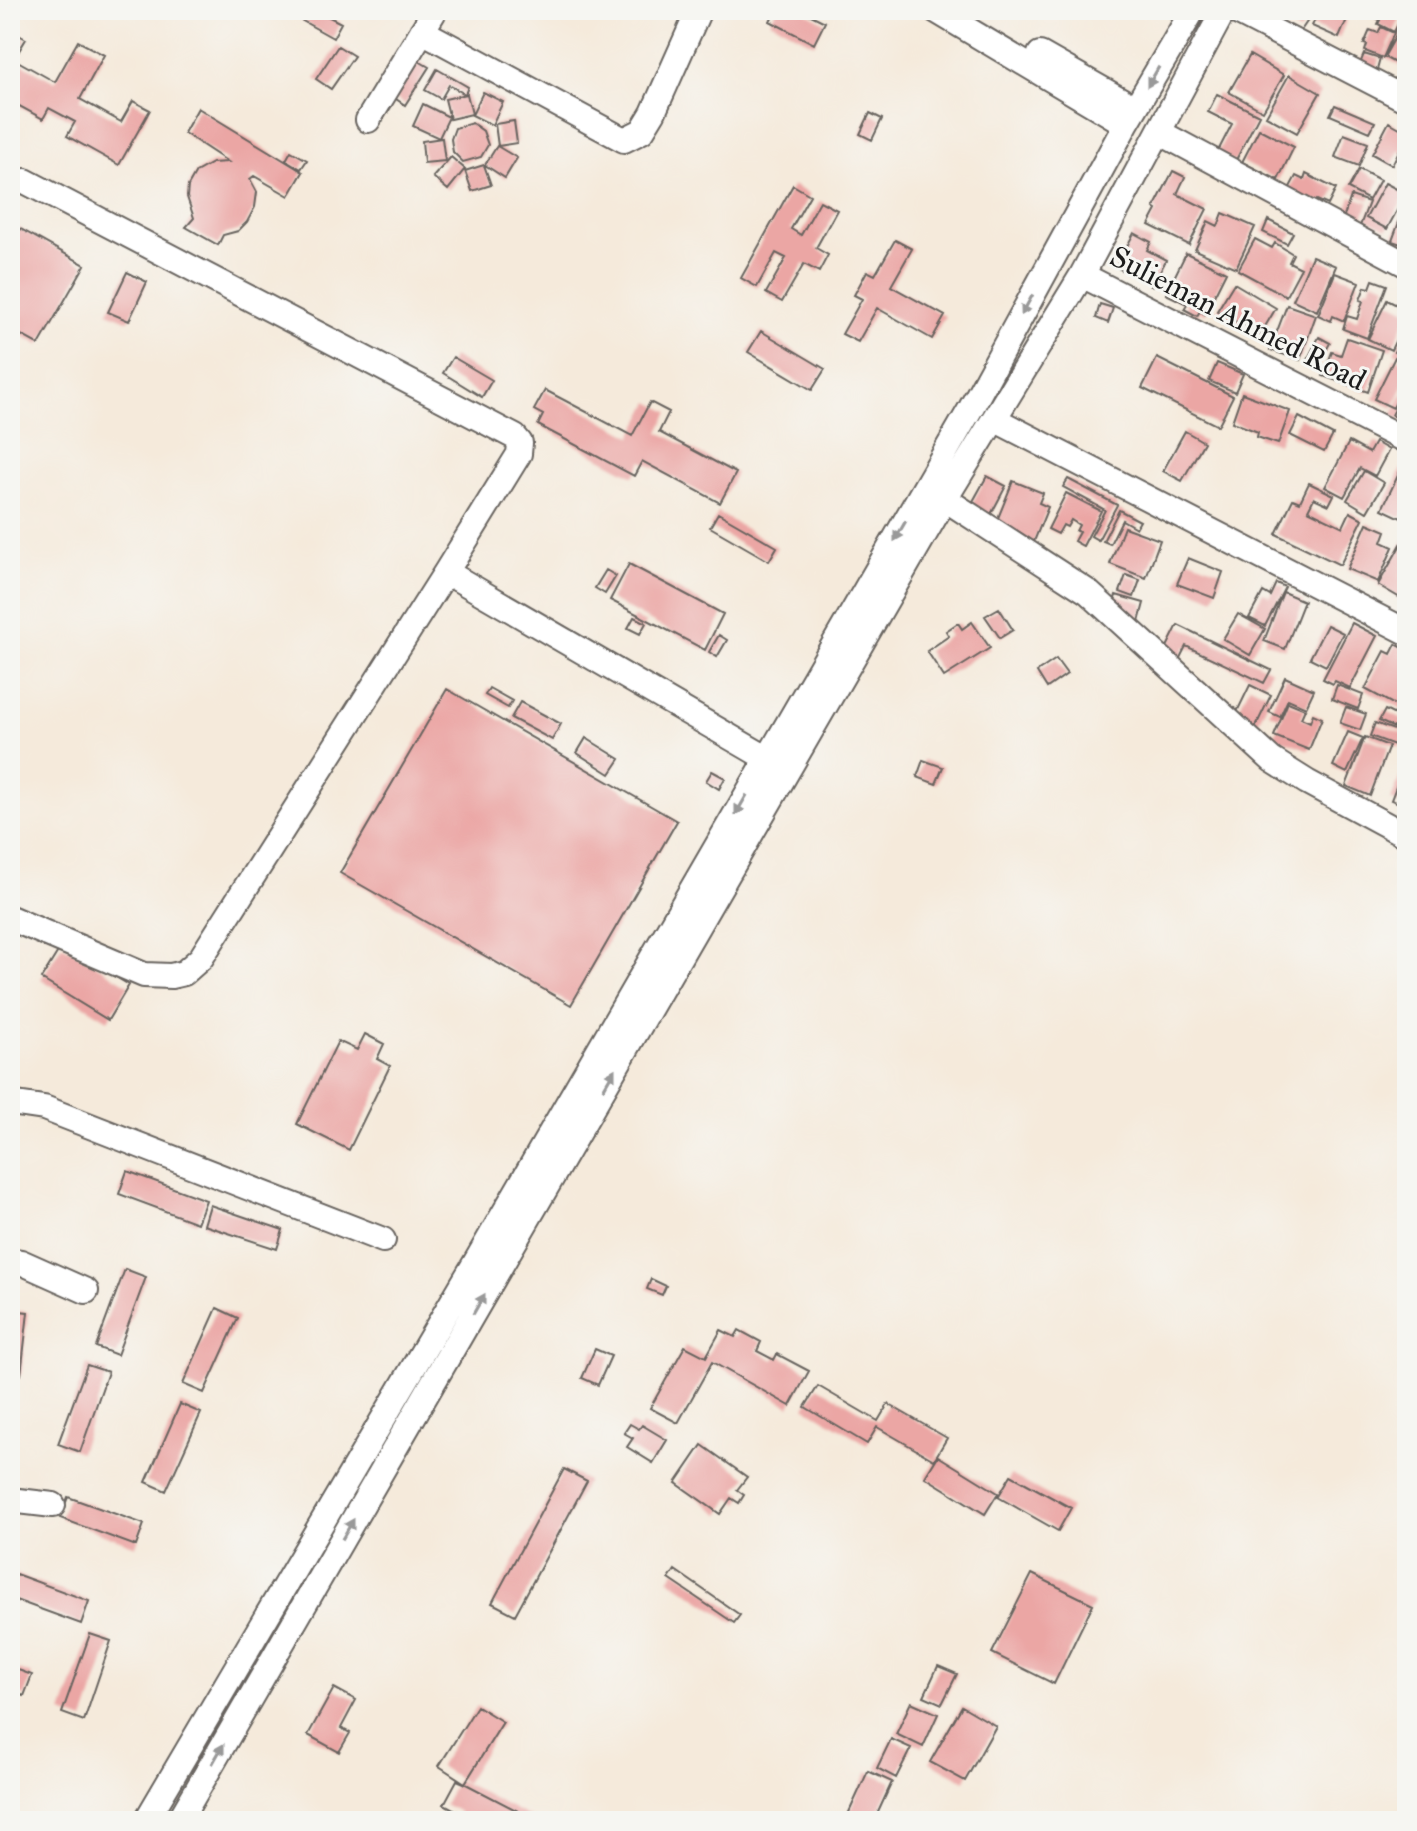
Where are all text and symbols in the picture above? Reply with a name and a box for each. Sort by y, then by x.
one-way arrow [1146,66,1160,88]
street label: Sulieman Ahmed Road [1104,238,1372,398]
one-way arrow [1020,293,1034,316]
one-way arrow [893,520,907,542]
one-way arrow [734,794,748,816]
one-way arrow [602,1068,616,1090]
one-way arrow [472,1293,486,1315]
one-way arrow [341,1517,355,1540]
one-way arrow [211,1742,225,1765]

